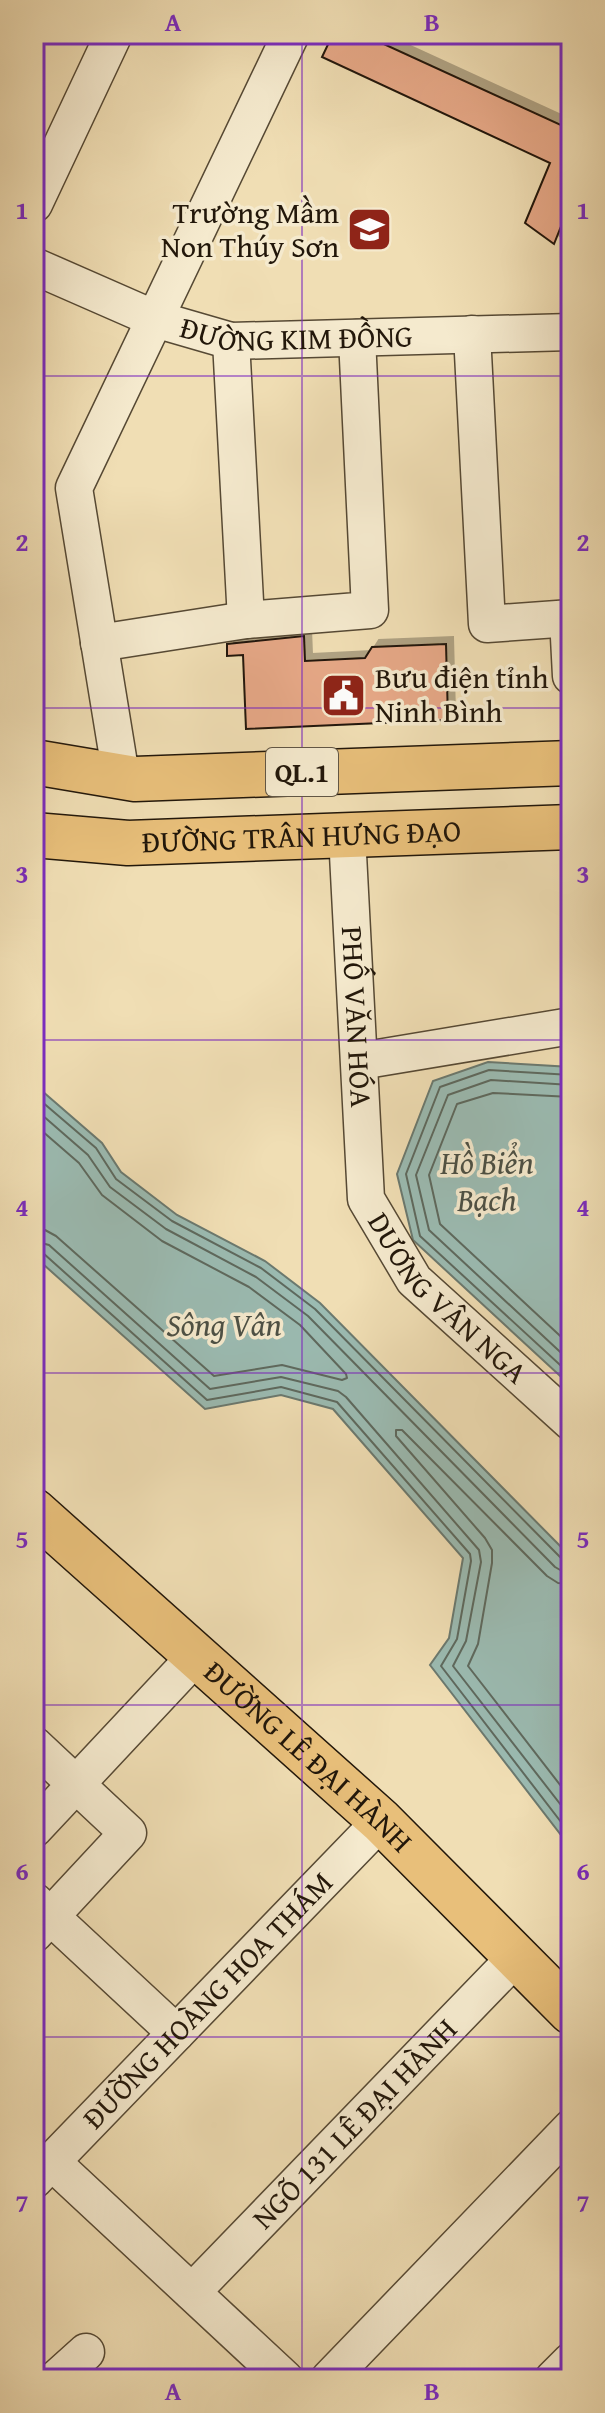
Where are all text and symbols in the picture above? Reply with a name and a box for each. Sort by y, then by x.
text: A [165,2,182,41]
text: B [424,2,440,41]
text: 1 [15,190,29,229]
place label: Trường Mầm Non Thúy Sơn [161,190,339,268]
text: 1 [576,190,590,229]
school or university icon: Trường Mầm Non Thúy Sơn [346,206,394,254]
street label: ĐƯỜNG KIM ĐỒNG [175,304,413,363]
text: 2 [15,522,29,561]
text: 2 [576,522,590,561]
place label: Bưu điện tỉnh Ninh Bình [375,655,549,733]
public building icon: Bưu điện tỉnh Ninh Bình [320,671,368,719]
road number: QL.1 [266,748,338,796]
street label: ĐƯỜNG TRÂN HƯNG ĐẠO [141,808,462,863]
text: 3 [15,854,29,893]
text: 3 [576,854,590,893]
street label: PHỐ VĂN HÓA [331,925,384,1108]
water label: Hồ Biển Bạch [439,1139,534,1223]
text: 4 [15,1187,29,1226]
text: 4 [576,1187,590,1226]
street label: DƯƠNG VÂN NGA [358,1204,538,1393]
water label: Sông Vân [166,1301,282,1348]
text: 5 [15,1519,29,1558]
text: 5 [576,1519,590,1558]
street label: ĐƯỜNG LÊ ĐẠI HÀNH [195,1650,423,1862]
text: 6 [15,1851,29,1890]
text: 6 [576,1851,590,1890]
street label: ĐƯỜNG HOÀNG HOA THÁM [72,1861,342,2138]
street label: NGÕ 131 LÊ ĐẠI HÀNH [241,2008,467,2238]
text: 7 [15,2183,29,2222]
text: 7 [576,2183,590,2222]
text: A [165,2371,182,2410]
text: B [424,2371,440,2410]

